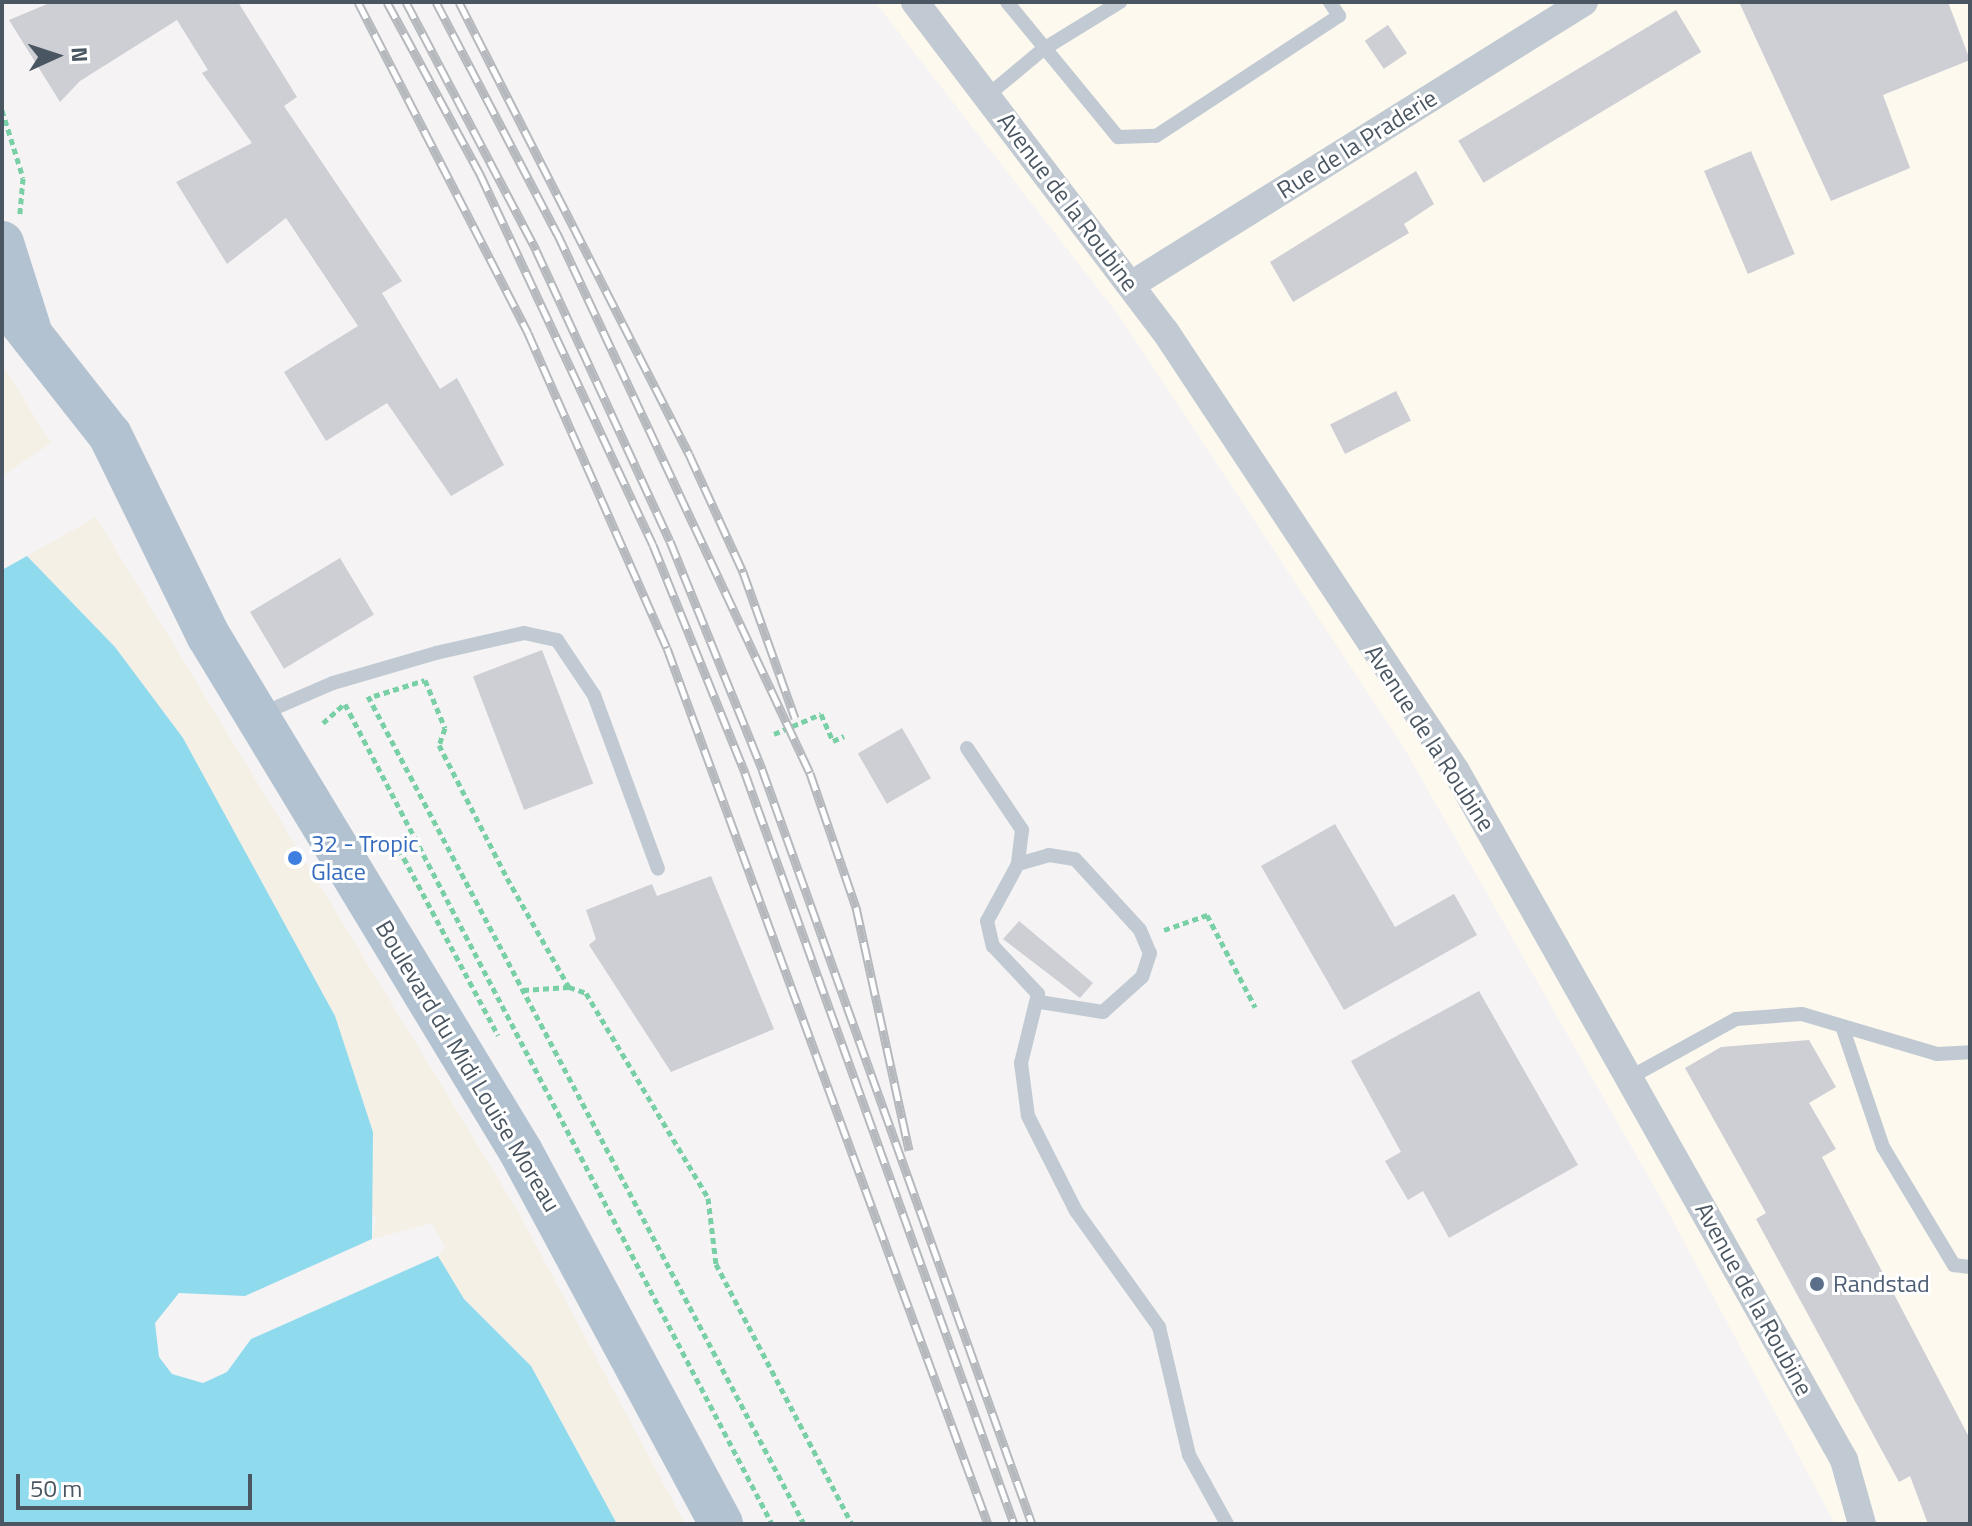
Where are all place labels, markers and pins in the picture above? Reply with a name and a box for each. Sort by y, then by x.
place label: 32 - Tropic Glace [311,830,419,886]
marker: 32 - Tropic Glace [286,849,304,867]
place label: Randstad [1833,1270,1930,1298]
marker: Randstad [1808,1275,1826,1293]

